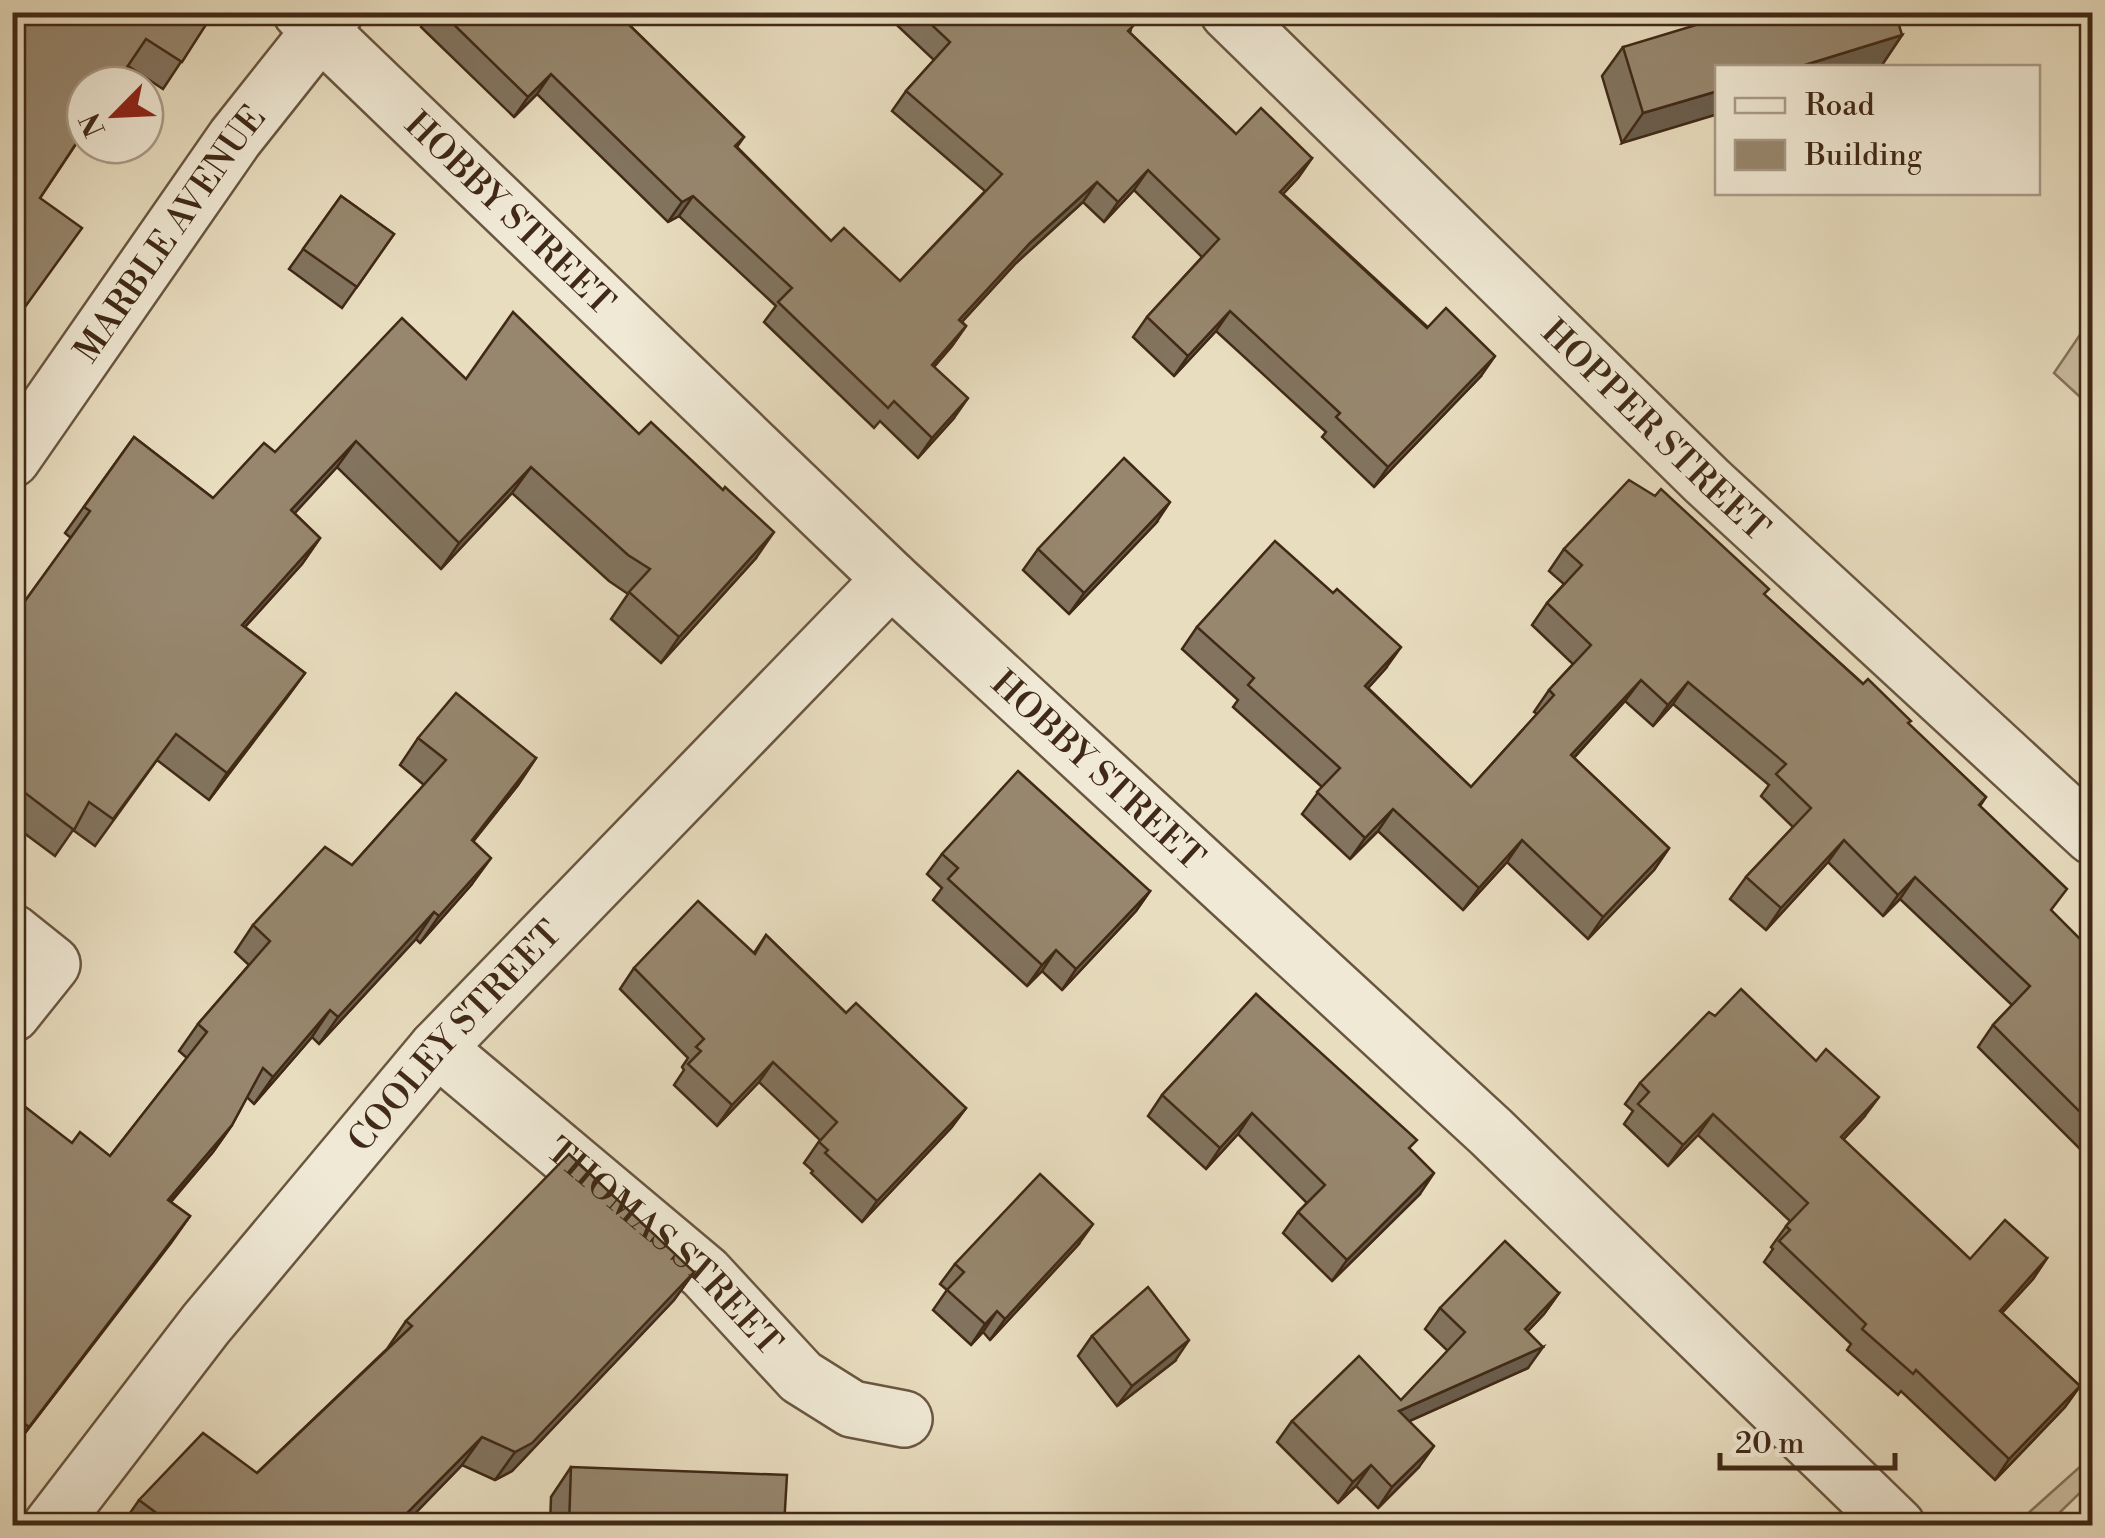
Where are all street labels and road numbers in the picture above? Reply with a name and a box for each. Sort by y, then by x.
street label: MARBLE AVENUE [67,97,275,369]
street label: HOBBY STREET [395,104,623,325]
street label: HOPPER STREET [1532,311,1778,551]
street label: HOBBY STREET [982,662,1213,880]
street label: COOLEY STREET [339,913,571,1161]
street label: THOMAS STREET [537,1129,790,1365]

